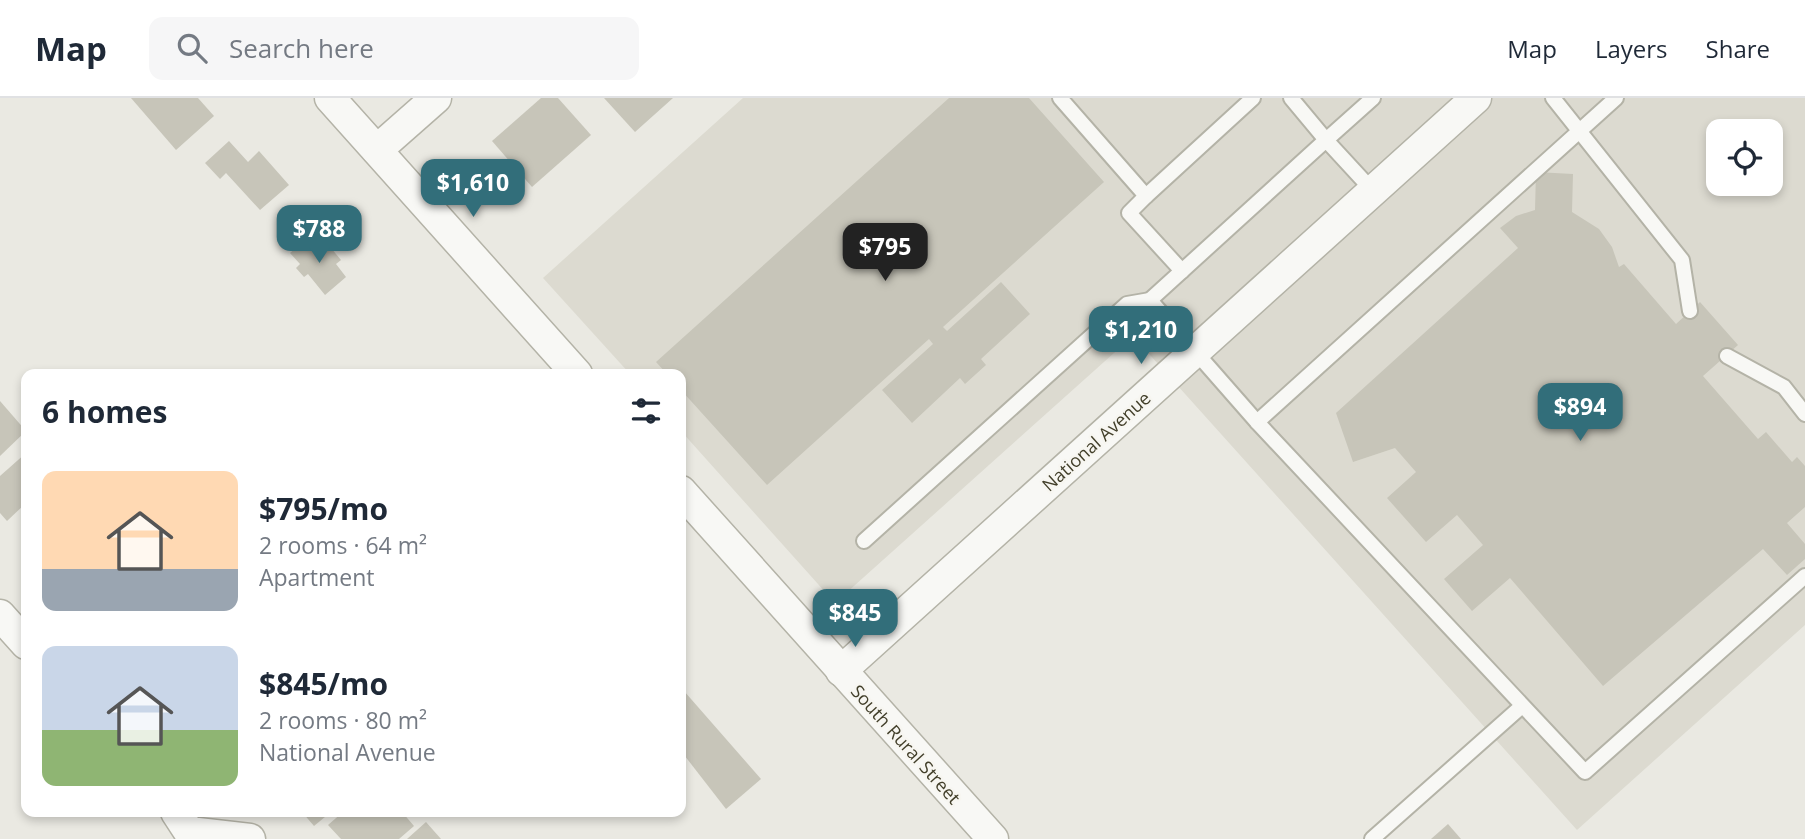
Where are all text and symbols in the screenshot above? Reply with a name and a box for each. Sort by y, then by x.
search box [149,17,639,80]
text: Map [35,26,107,71]
icon: search [173,29,211,67]
text: Search here [229,30,374,66]
text: Map [1507,32,1557,65]
text: Layers [1595,32,1668,65]
text: Share [1706,32,1770,65]
map controls [1706,119,1783,196]
button: locate [1706,119,1783,196]
pin: $1,610 [416,159,530,219]
text: $1,610 [437,166,509,198]
pin: $788 [278,206,360,265]
text: $788 [293,212,345,244]
pin: $795 [844,223,926,283]
text: $795 [859,230,911,262]
pin: $1,210 [1084,306,1198,366]
text: $1,210 [1105,313,1177,345]
pin: $894 [1539,384,1621,443]
street label: National Avenue [1037,386,1155,496]
text: $894 [1554,390,1606,422]
text: 6 homes [42,391,167,432]
icon: filters [627,392,665,430]
text: $795/mo [259,488,388,529]
icon: home [98,499,182,583]
text: 2 rooms · 64 m² [259,529,427,561]
text: Apartment [259,561,375,593]
pin: $845 [814,589,896,649]
text: $845 [829,596,881,628]
text: $845/mo [259,663,388,704]
icon: home [98,674,182,758]
street label: South Rural Street [846,679,966,809]
text: 2 rooms · 80 m² [259,704,427,736]
text: National Avenue [259,736,436,768]

